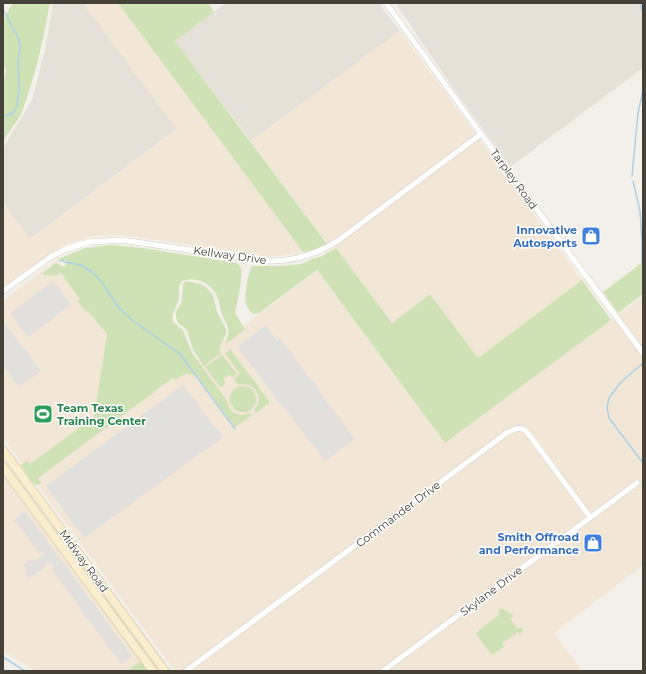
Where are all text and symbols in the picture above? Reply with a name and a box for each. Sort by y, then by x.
street label: Tarpley Road [487,146,541,212]
place label: Innovative Autosports [512,223,577,250]
shop icon: Innovative Autosports [580,225,602,247]
street label: Kellway Drive [193,243,268,267]
place label: Team Texas Training Center [57,401,146,428]
sports icon: Team Texas Training Center [32,403,54,425]
street label: Commander Drive [353,478,443,550]
street label: Midway Road [57,527,111,595]
place label: Smith Offroad and Performance [479,530,579,557]
shop icon: Smith Offroad and Performance [582,532,604,554]
street label: Skylane Drive [457,563,525,619]

